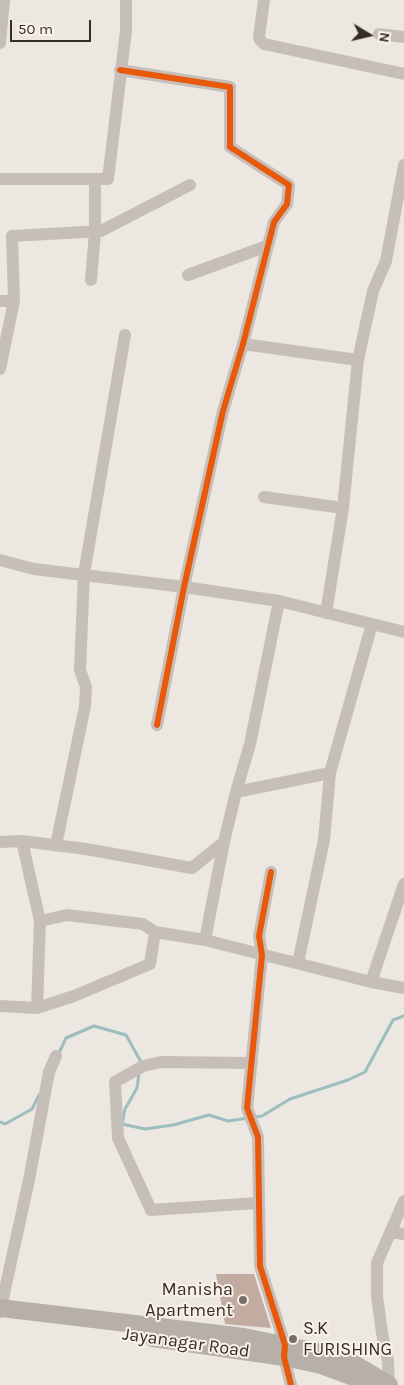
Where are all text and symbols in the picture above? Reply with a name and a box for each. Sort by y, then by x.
scale bar [12,10,94,42]
north arrow [344,10,394,60]
text: 50 m [18,20,53,38]
text: N [375,31,393,44]
place label: Manisha Apartment [145,1279,233,1322]
marker: Manisha Apartment [237,1294,249,1306]
place label: S.K FURISHING [303,1318,392,1360]
street label: Jayanagar Road [121,1323,251,1363]
marker: S.K FURISHING [287,1333,299,1345]

